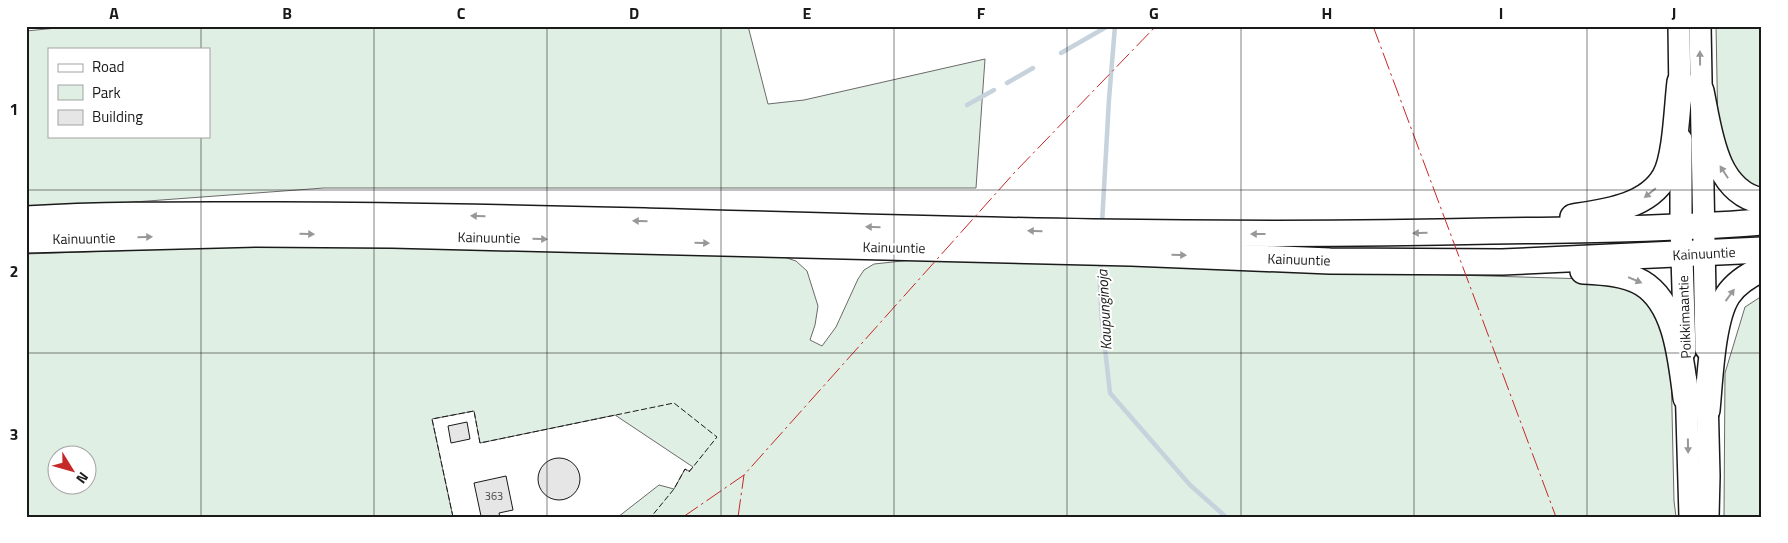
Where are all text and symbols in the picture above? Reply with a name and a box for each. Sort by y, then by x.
text: A [109,1,119,25]
text: B [282,1,292,25]
text: C [457,1,466,25]
text: D [629,1,639,25]
text: E [803,1,812,25]
text: F [977,1,986,25]
text: G [1149,1,1159,25]
text: H [1322,1,1332,25]
text: I [1499,1,1503,25]
text: J [1672,1,1676,25]
legend [48,48,210,138]
one-way arrow [1696,50,1704,66]
text: Road [92,55,124,78]
text: Park [92,81,121,104]
text: 1 [10,97,18,121]
text: Building [92,105,143,128]
one-way arrow [1720,166,1729,179]
one-way arrow [1644,187,1657,198]
one-way arrow [470,212,486,220]
one-way arrow [632,217,648,225]
one-way arrow [865,223,881,231]
street label: Kainuuntie [457,226,521,248]
street label: Kainuuntie [52,227,116,249]
one-way arrow [1027,227,1043,235]
one-way arrow [1412,229,1428,237]
one-way arrow [300,230,316,238]
one-way arrow [1250,230,1266,238]
one-way arrow [137,233,153,241]
one-way arrow [532,235,548,243]
street label: Kainuuntie [862,236,926,258]
one-way arrow [695,239,711,247]
street label: Kainuuntie [1672,241,1736,265]
street label: Kainuuntie [1267,247,1331,271]
one-way arrow [1172,251,1188,259]
text: 2 [10,259,18,283]
water label: Kaupunginoja [1090,268,1118,351]
street label: Poikkimaantie [1672,275,1696,359]
one-way arrow [1628,276,1643,284]
one-way arrow [1725,288,1735,302]
text: 3 [10,422,18,446]
one-way arrow [1684,439,1692,455]
north arrow [48,446,98,496]
text: N [71,468,94,488]
house number: 363 [485,488,503,504]

